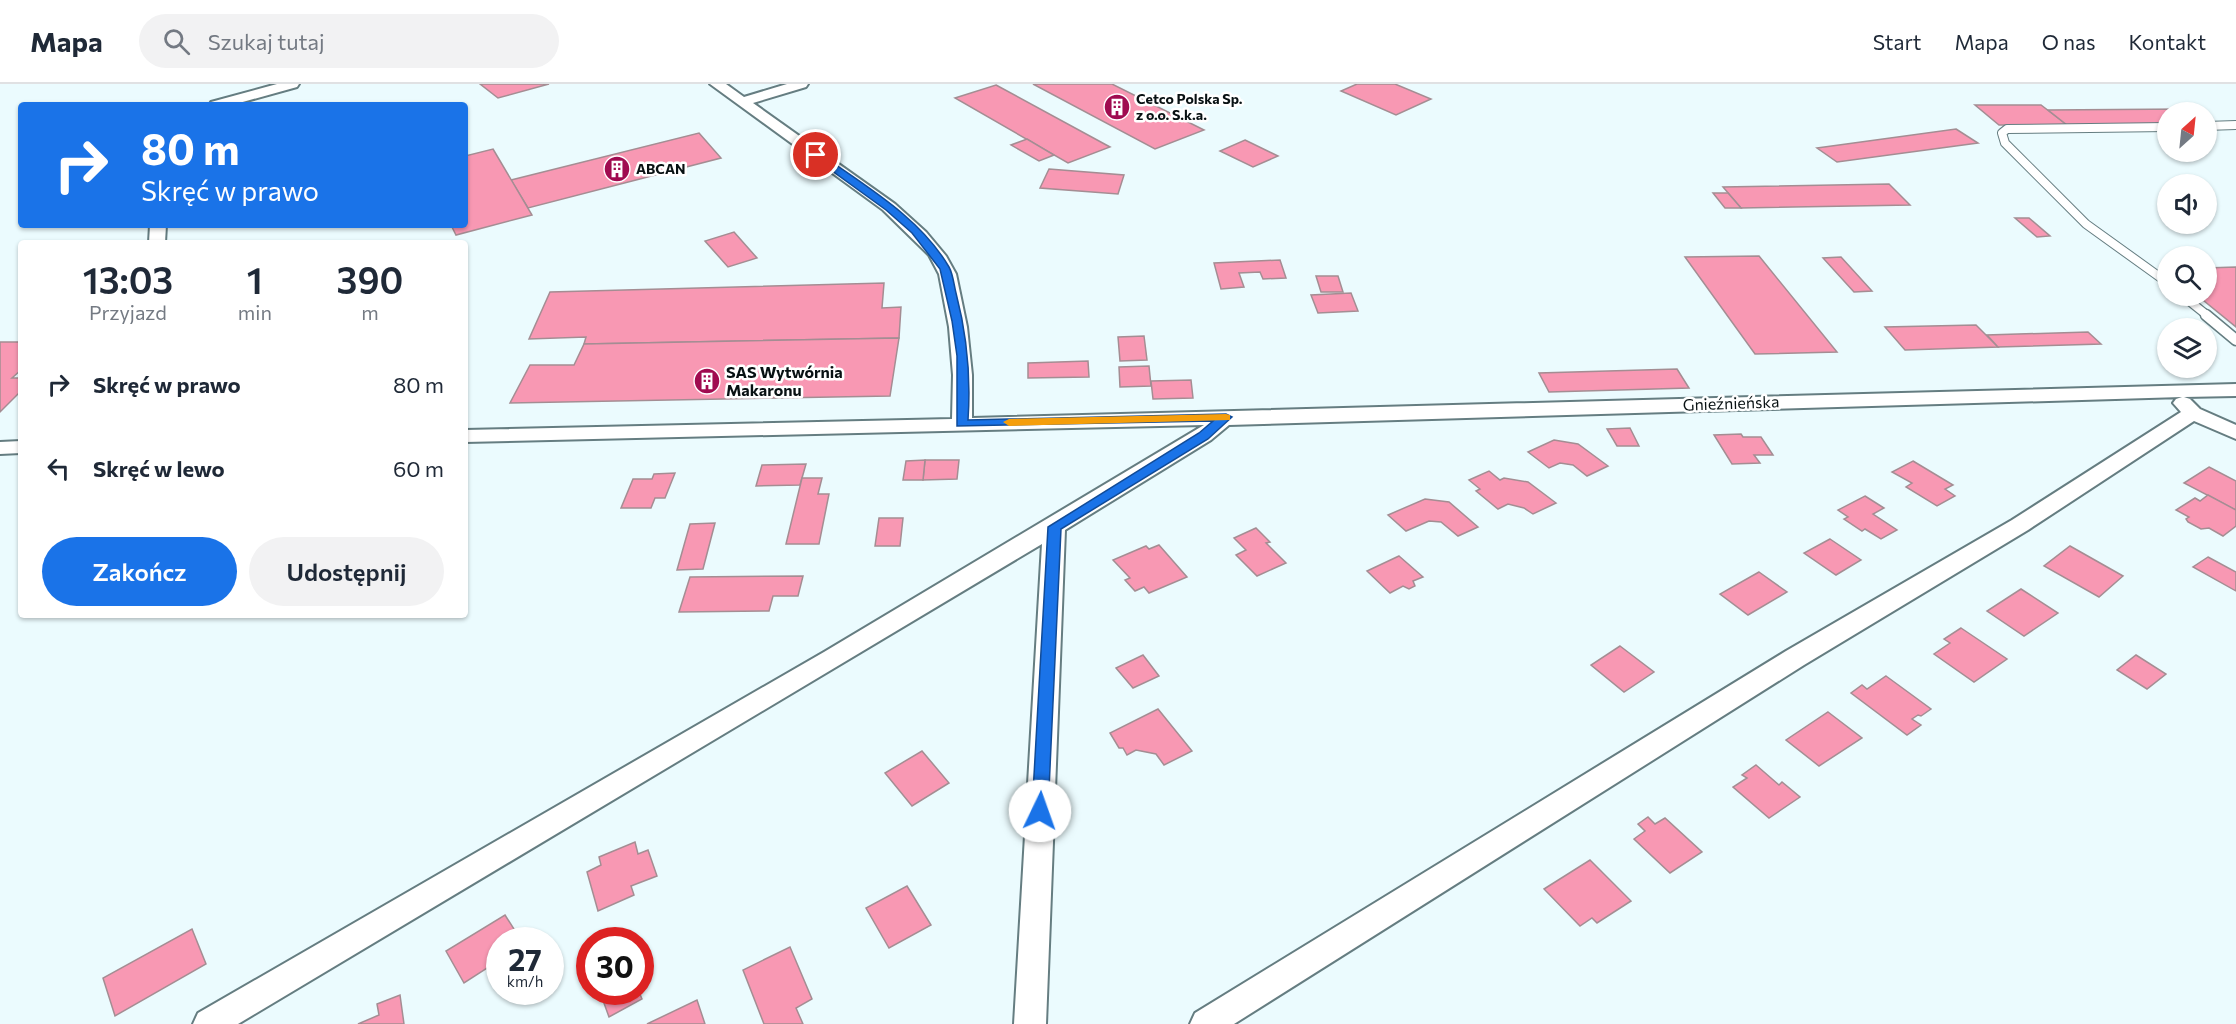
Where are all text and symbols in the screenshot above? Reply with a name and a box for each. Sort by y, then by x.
search box [139,14,559,68]
text: Mapa [30,24,103,58]
icon: search [160,25,193,58]
text: Szukaj tutaj [208,28,325,55]
text: Start [1873,29,1921,54]
text: Mapa [1954,29,2009,54]
text: O nas [2042,29,2095,54]
text: Kontakt [2128,29,2206,54]
place label: Cetco Polska Sp. z o.o. S.k.a. [1136,90,1243,123]
building icon: Cetco Polska Sp. z o.o. S.k.a. [1102,92,1132,122]
north arrow [2157,102,2217,162]
map controls [2157,102,2217,378]
text: 80 m [141,122,240,174]
icon: right [42,126,120,204]
pin [790,129,841,180]
icon: arrive [799,138,832,171]
building icon: ABCAN [602,154,632,184]
place label: ABCAN [636,160,685,177]
text: Skręć w prawo [141,174,319,207]
button: sound [2157,174,2217,234]
button: search [2157,246,2217,306]
text: 13:03 [83,257,173,301]
text: 1 [247,257,263,301]
text: 390 [337,257,403,301]
text: Przyjazd [89,300,167,324]
text: min [238,300,272,324]
text: m [361,300,379,324]
button: layers [2157,318,2217,378]
place label: SAS Wytwórnia Makaronu [726,362,843,399]
building icon: SAS Wytwórnia Makaronu [692,366,722,396]
icon: right [42,368,75,401]
text: Skręć w prawo [93,371,241,398]
text: 80 m [393,371,444,398]
street label: Gnieźnieńska [1682,391,1780,414]
icon: left [42,452,75,485]
text: Skręć w lewo [93,455,225,482]
text: 60 m [393,455,444,482]
button: Zakończ [42,537,237,606]
button: Udostępnij [249,537,444,606]
position arrow [1008,779,1072,843]
speed limit sign: 30 [576,927,654,1005]
text: 27 [508,940,542,977]
text: km/h [507,972,543,990]

